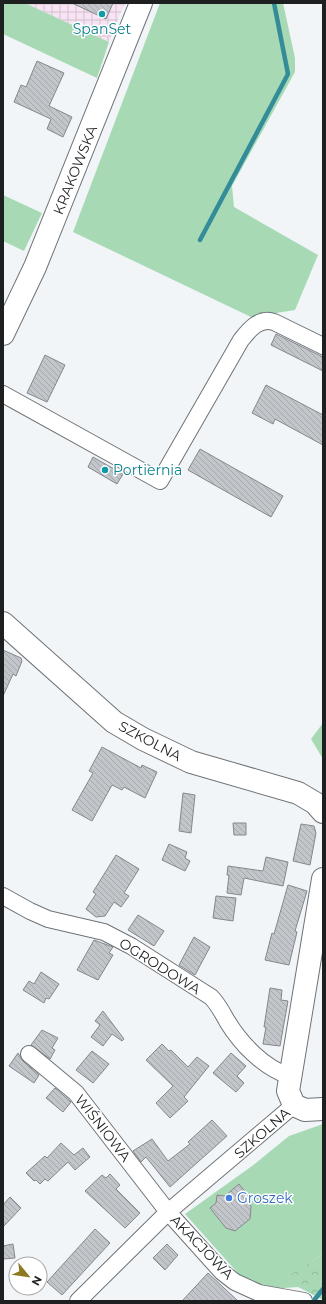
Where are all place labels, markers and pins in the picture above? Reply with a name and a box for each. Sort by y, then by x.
marker: SpanSet [97,9,107,19]
place label: SpanSet [73,20,132,38]
place label: Portiernia [113,461,182,479]
marker: Portiernia [100,465,110,475]
place label: Groszek [237,1189,293,1207]
marker: Groszek [224,1193,234,1203]

